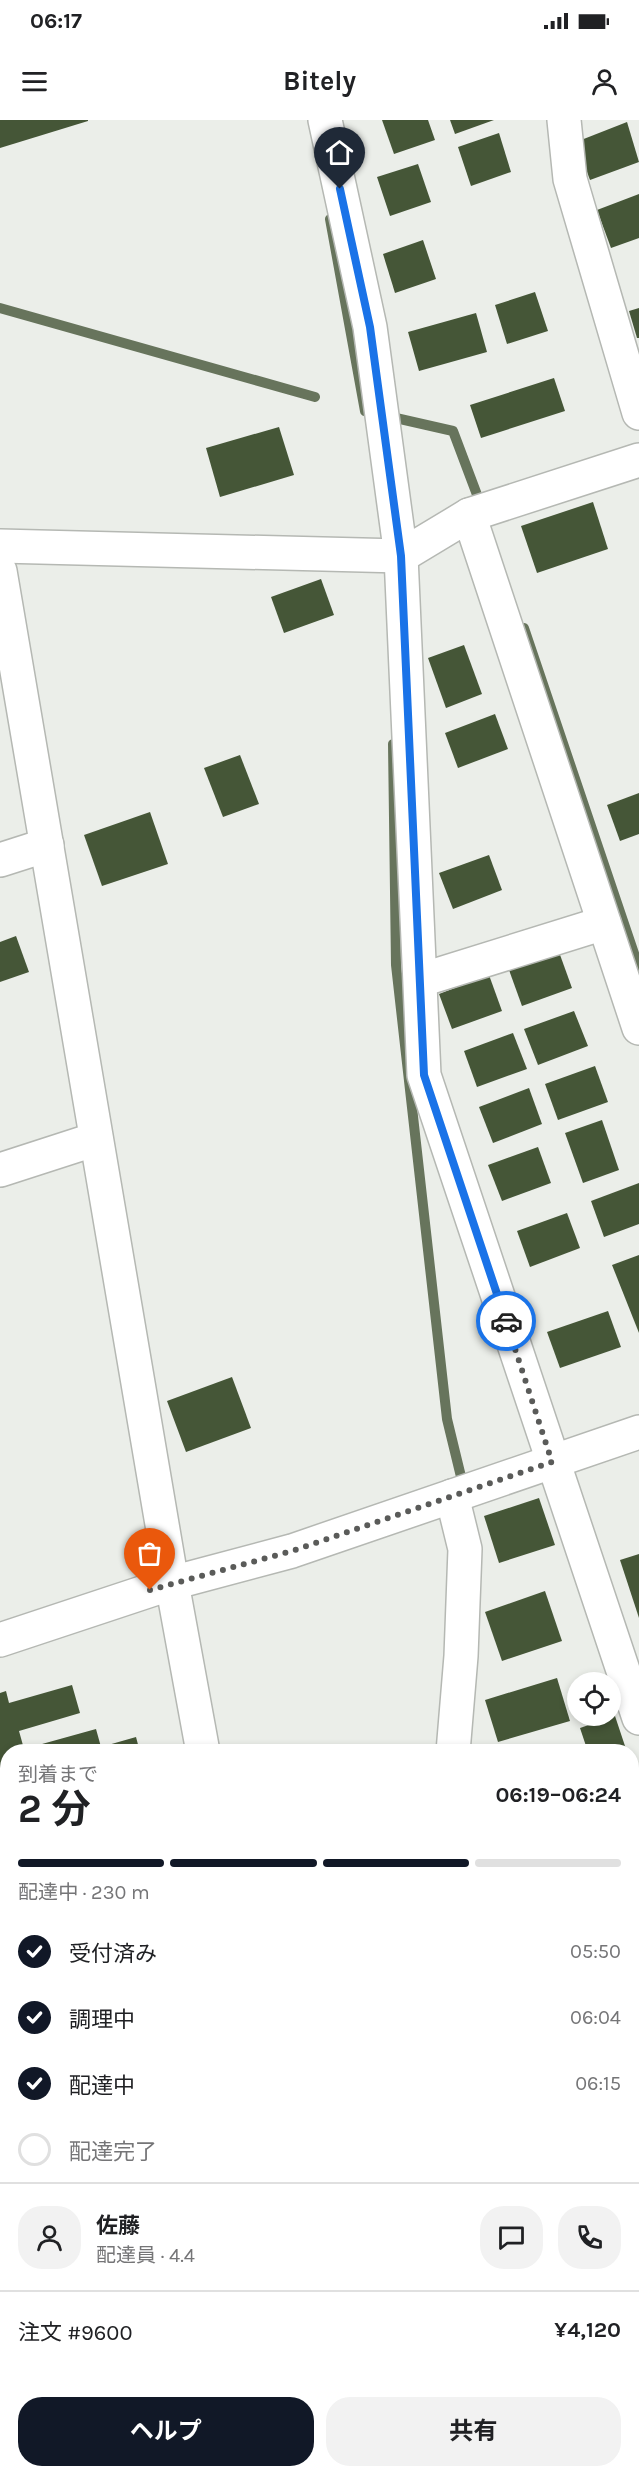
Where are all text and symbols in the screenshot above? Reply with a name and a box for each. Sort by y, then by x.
text: 06:17 [30,8,82,34]
icon: menu [18,65,51,98]
text: Bitely [283,65,356,97]
icon: person [588,65,621,98]
pin [314,127,365,189]
icon: home [323,136,356,169]
courier [476,1291,536,1351]
icon: car [490,1305,523,1338]
pin [124,1528,175,1590]
icon: bag [133,1537,166,1570]
map controls [567,1672,621,1726]
button: locate [567,1672,621,1726]
text: 到着まで [18,1763,98,1786]
text: 06:19–06:24 [495,1782,621,1808]
text: 2 分 [18,1786,90,1832]
text: 配達中 · 230 m [18,1881,150,1904]
icon: check [18,1935,51,1968]
text: 05:50 [570,1940,621,1963]
text: 受付済み [69,1941,157,1967]
icon: check [18,2001,51,2034]
text: 06:04 [570,2006,621,2029]
text: 調理中 [69,2007,135,2033]
icon: check [18,2067,51,2100]
text: 06:15 [575,2072,621,2095]
text: 配達中 [69,2073,135,2099]
text: 配達完了 [69,2139,157,2165]
button: person [18,2206,81,2269]
button: chat [480,2206,543,2269]
button: phone [558,2206,621,2269]
text: 佐藤 [96,2213,140,2239]
text: 配達員 · 4.4 [96,2244,195,2267]
text: ¥4,120 [554,2317,621,2343]
text: 注文 #9600 [18,2320,132,2346]
button: ヘルプ [18,2397,314,2466]
button: 共有 [326,2397,621,2466]

